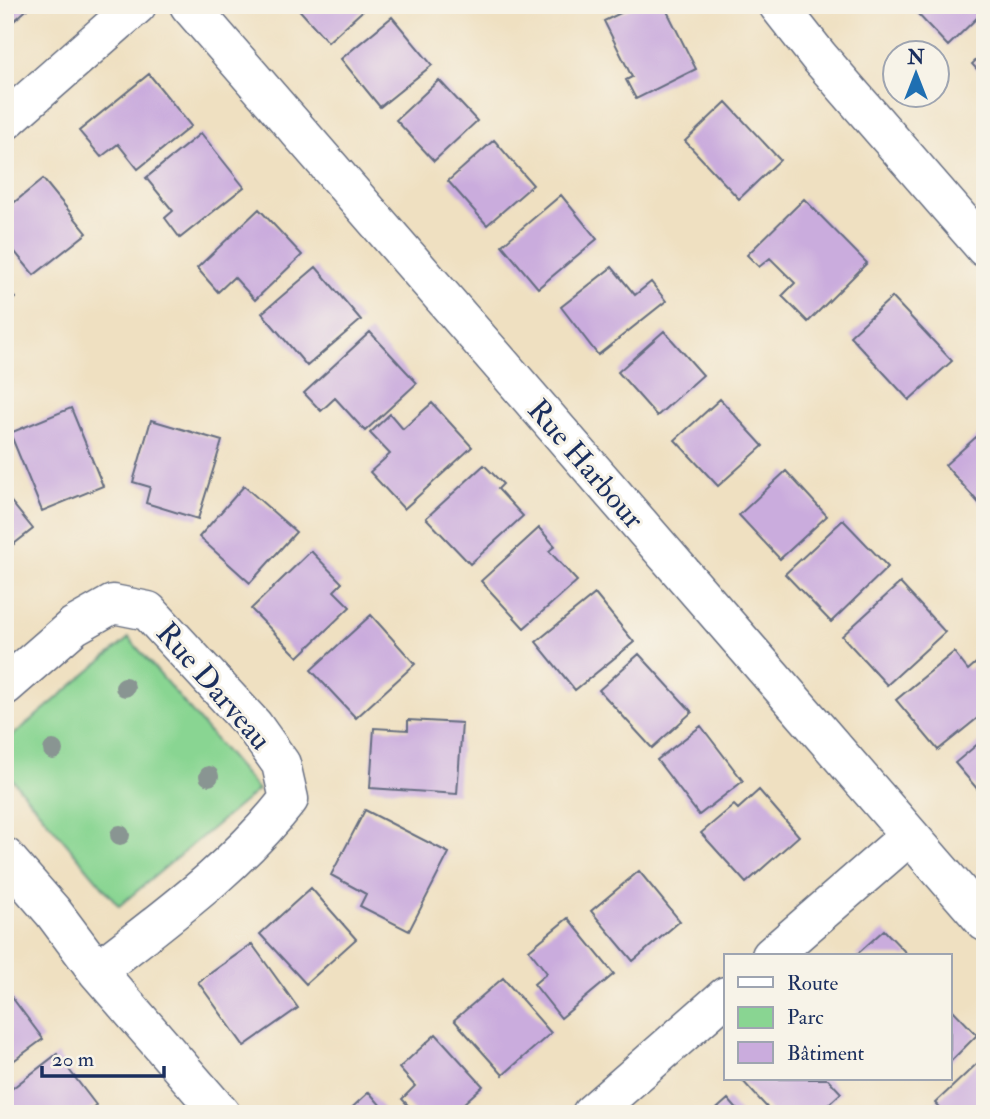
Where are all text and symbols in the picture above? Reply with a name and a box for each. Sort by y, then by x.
north arrow [881,38,951,108]
text: N [906,46,925,70]
street label: Rue Harbour [519,392,652,537]
street label: Rue Darveau [148,615,279,758]
legend [724,954,951,1080]
text: Route [787,970,839,997]
text: Parc [787,1004,824,1031]
scale bar [42,1035,164,1079]
text: Bâtiment [787,1040,864,1067]
text: 20 m [52,1046,94,1073]

